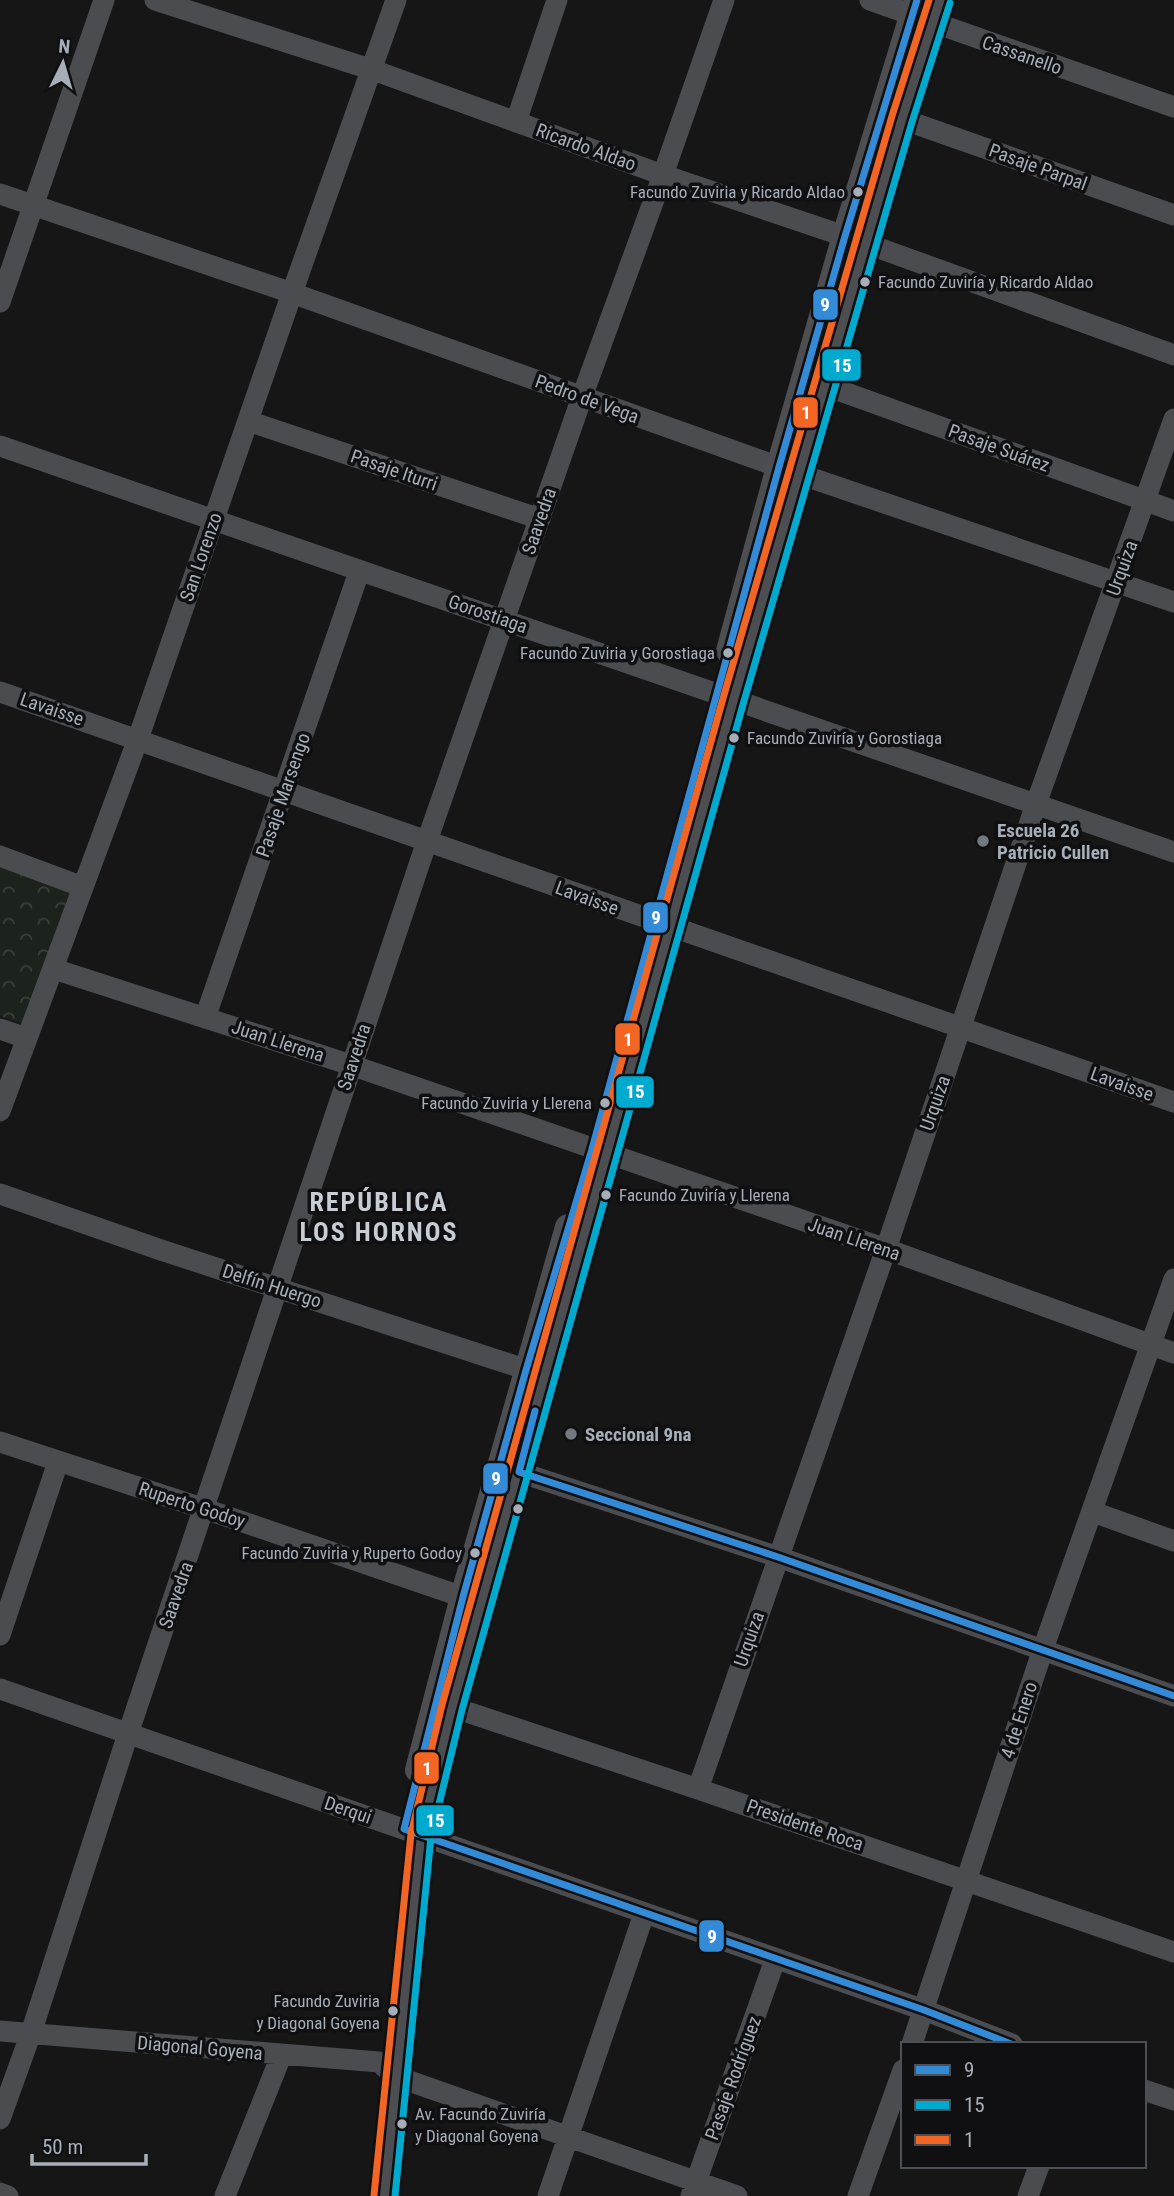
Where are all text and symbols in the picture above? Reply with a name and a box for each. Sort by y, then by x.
north arrow [28,28,98,98]
street label: Cassanello [979,31,1065,79]
text: N [58,35,71,59]
street label: Ricardo Aldao [533,118,639,176]
street label: Pasaje Parpal [986,139,1090,195]
place label: Facundo Zuviria y Ricardo Aldao [630,182,845,202]
marker: Facundo Zuviria y Ricardo Aldao [851,185,865,199]
place label: Facundo Zuviría y Ricardo Aldao [878,272,1093,292]
marker: Facundo Zuviría y Ricardo Aldao [858,275,872,289]
line badge: 9 [812,288,839,321]
text: 9 [820,293,830,316]
line badge: 15 [821,348,862,382]
text: 15 [832,354,852,377]
street label: Pedro de Vega [532,370,642,428]
line badge: 1 [792,396,819,429]
text: 1 [801,401,811,424]
street label: Pasaje Suárez [945,419,1053,477]
street label: Pasaje Iturri [348,444,440,496]
street label: Saavedra [517,485,561,557]
street label: San Lorenzo [175,510,227,604]
street label: Urquiza [1101,537,1143,599]
street label: Gorostiaga [445,590,531,638]
place label: Facundo Zuviria y Gorostiaga [520,643,715,663]
marker: Facundo Zuviria y Gorostiaga [721,646,735,660]
street label: Lavaisse [17,687,87,731]
place label: Facundo Zuviría y Gorostiaga [747,728,942,748]
street label: Pasaje Marsengo [251,730,315,860]
marker: Facundo Zuviría y Gorostiaga [727,731,741,745]
place label: Escuela 26 Patricio Cullen [997,819,1109,864]
marker: Escuela 26 Patricio Cullen [975,833,991,849]
street label: Lavaisse [552,876,622,920]
line badge: 9 [642,901,669,934]
text: 9 [651,906,661,929]
street label: Juan Llerena [229,1015,327,1067]
street label: Saavedra [332,1021,376,1093]
line badge: 1 [614,1022,641,1056]
text: 1 [623,1028,633,1051]
street label: Lavaisse [1087,1062,1157,1106]
street label: Urquiza [915,1072,955,1134]
line badge: 15 [615,1075,655,1109]
text: 15 [625,1080,645,1103]
place label: Facundo Zuviria y Llerena [421,1093,592,1113]
marker: Facundo Zuviria y Llerena [598,1096,612,1110]
place label: Facundo Zuviría y Llerena [619,1185,790,1205]
district label: REPÚBLICA LOS HORNOS [299,1187,459,1247]
marker: Facundo Zuviría y Llerena [599,1188,613,1202]
street label: Juan Llerena [805,1212,903,1266]
street label: Delfín Huergo [220,1259,324,1313]
place label: Seccional 9na [585,1423,691,1446]
marker: Seccional 9na [563,1426,579,1442]
line badge: 9 [482,1462,509,1495]
text: 9 [491,1467,501,1490]
street label: Ruperto Godoy [136,1477,248,1533]
unlabelled marker [511,1502,525,1516]
place label: Facundo Zuviria y Ruperto Godoy [242,1543,462,1563]
marker: Facundo Zuviria y Ruperto Godoy [468,1546,482,1560]
street label: Saavedra [154,1559,198,1631]
street label: Urquiza [729,1608,769,1670]
street label: 4 de Enero [996,1679,1042,1761]
line badge: 1 [413,1751,440,1785]
text: 1 [422,1757,432,1780]
street label: Derqui [321,1791,375,1829]
street label: Presidente Roca [744,1794,866,1856]
line badge: 15 [415,1804,455,1837]
text: 15 [425,1809,445,1832]
line badge: 9 [698,1919,725,1953]
text: 9 [707,1925,717,1948]
place label: Facundo Zuviria y Diagonal Goyena [256,1991,380,2033]
marker: Facundo Zuviria y Diagonal Goyena [386,2004,400,2018]
street label: Pasaje Rodríguez [700,2013,766,2143]
street label: Diagonal Goyena [136,2031,264,2065]
legend [901,2042,1146,2168]
text: 9 [964,2058,974,2082]
text: 15 [964,2093,985,2117]
place label: Av. Facundo Zuviría y Diagonal Goyena [415,2104,546,2146]
marker: Av. Facundo Zuviría y Diagonal Goyena [395,2117,409,2131]
scale bar [32,2122,145,2166]
text: 1 [964,2128,974,2152]
text: 50 m [42,2135,83,2159]

